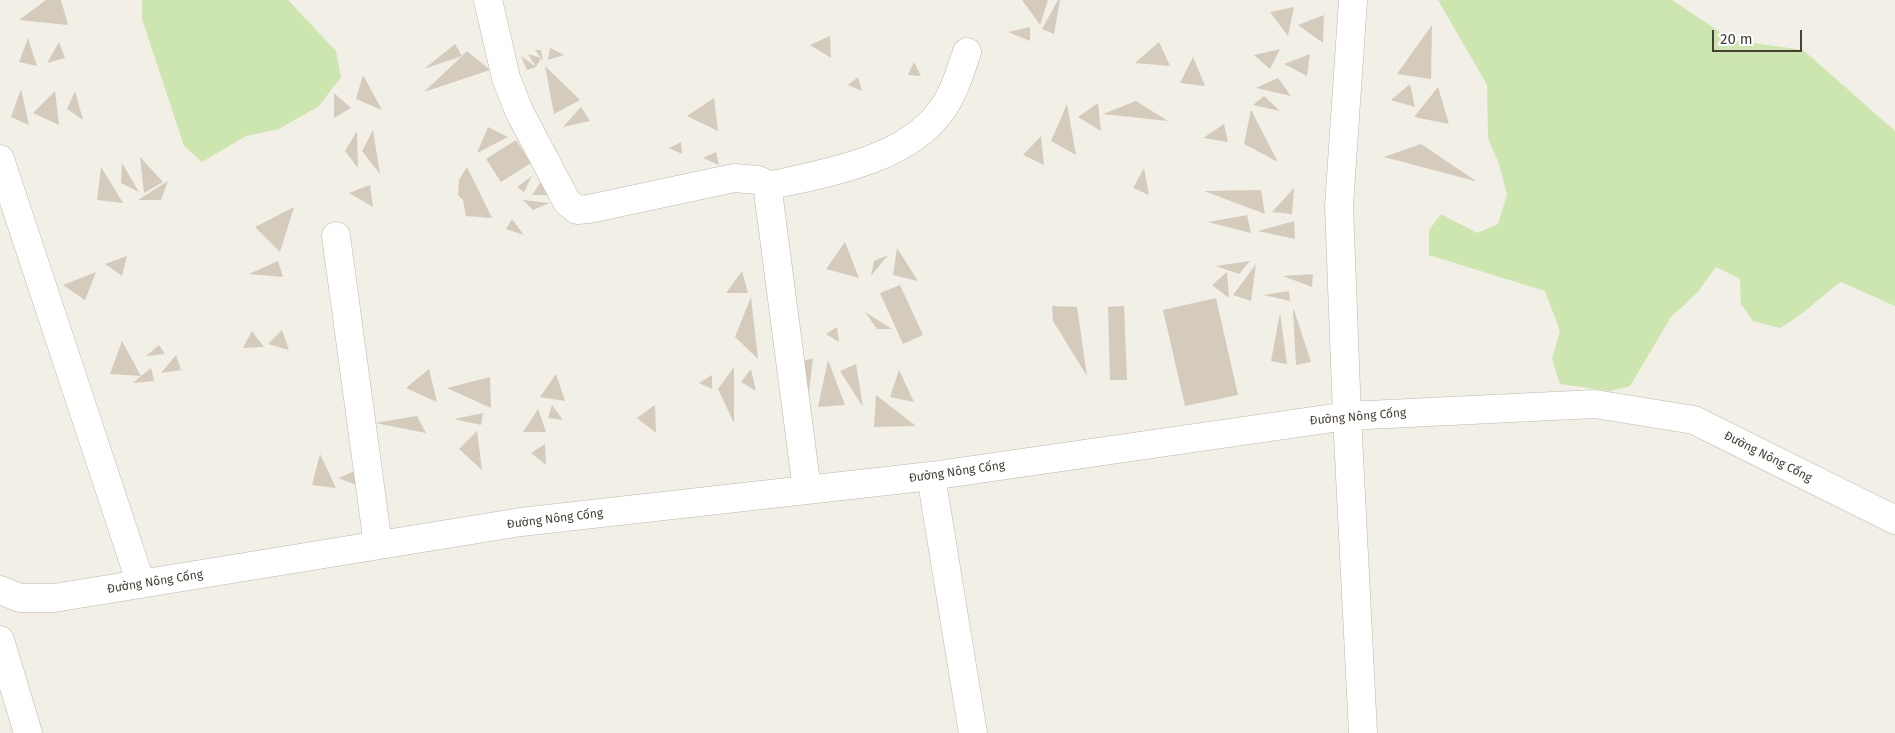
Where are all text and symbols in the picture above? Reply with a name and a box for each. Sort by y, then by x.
scale bar [1715,20,1805,52]
text: 20 m [1720,30,1753,48]
street label: Đường Nông Cống [1309,406,1407,428]
street label: Đường Nông Cống [1722,429,1814,485]
street label: Đường Nông Cống [908,458,1006,486]
street label: Đường Nông Cống [506,506,604,532]
street label: Đường Nông Cống [106,567,204,597]

